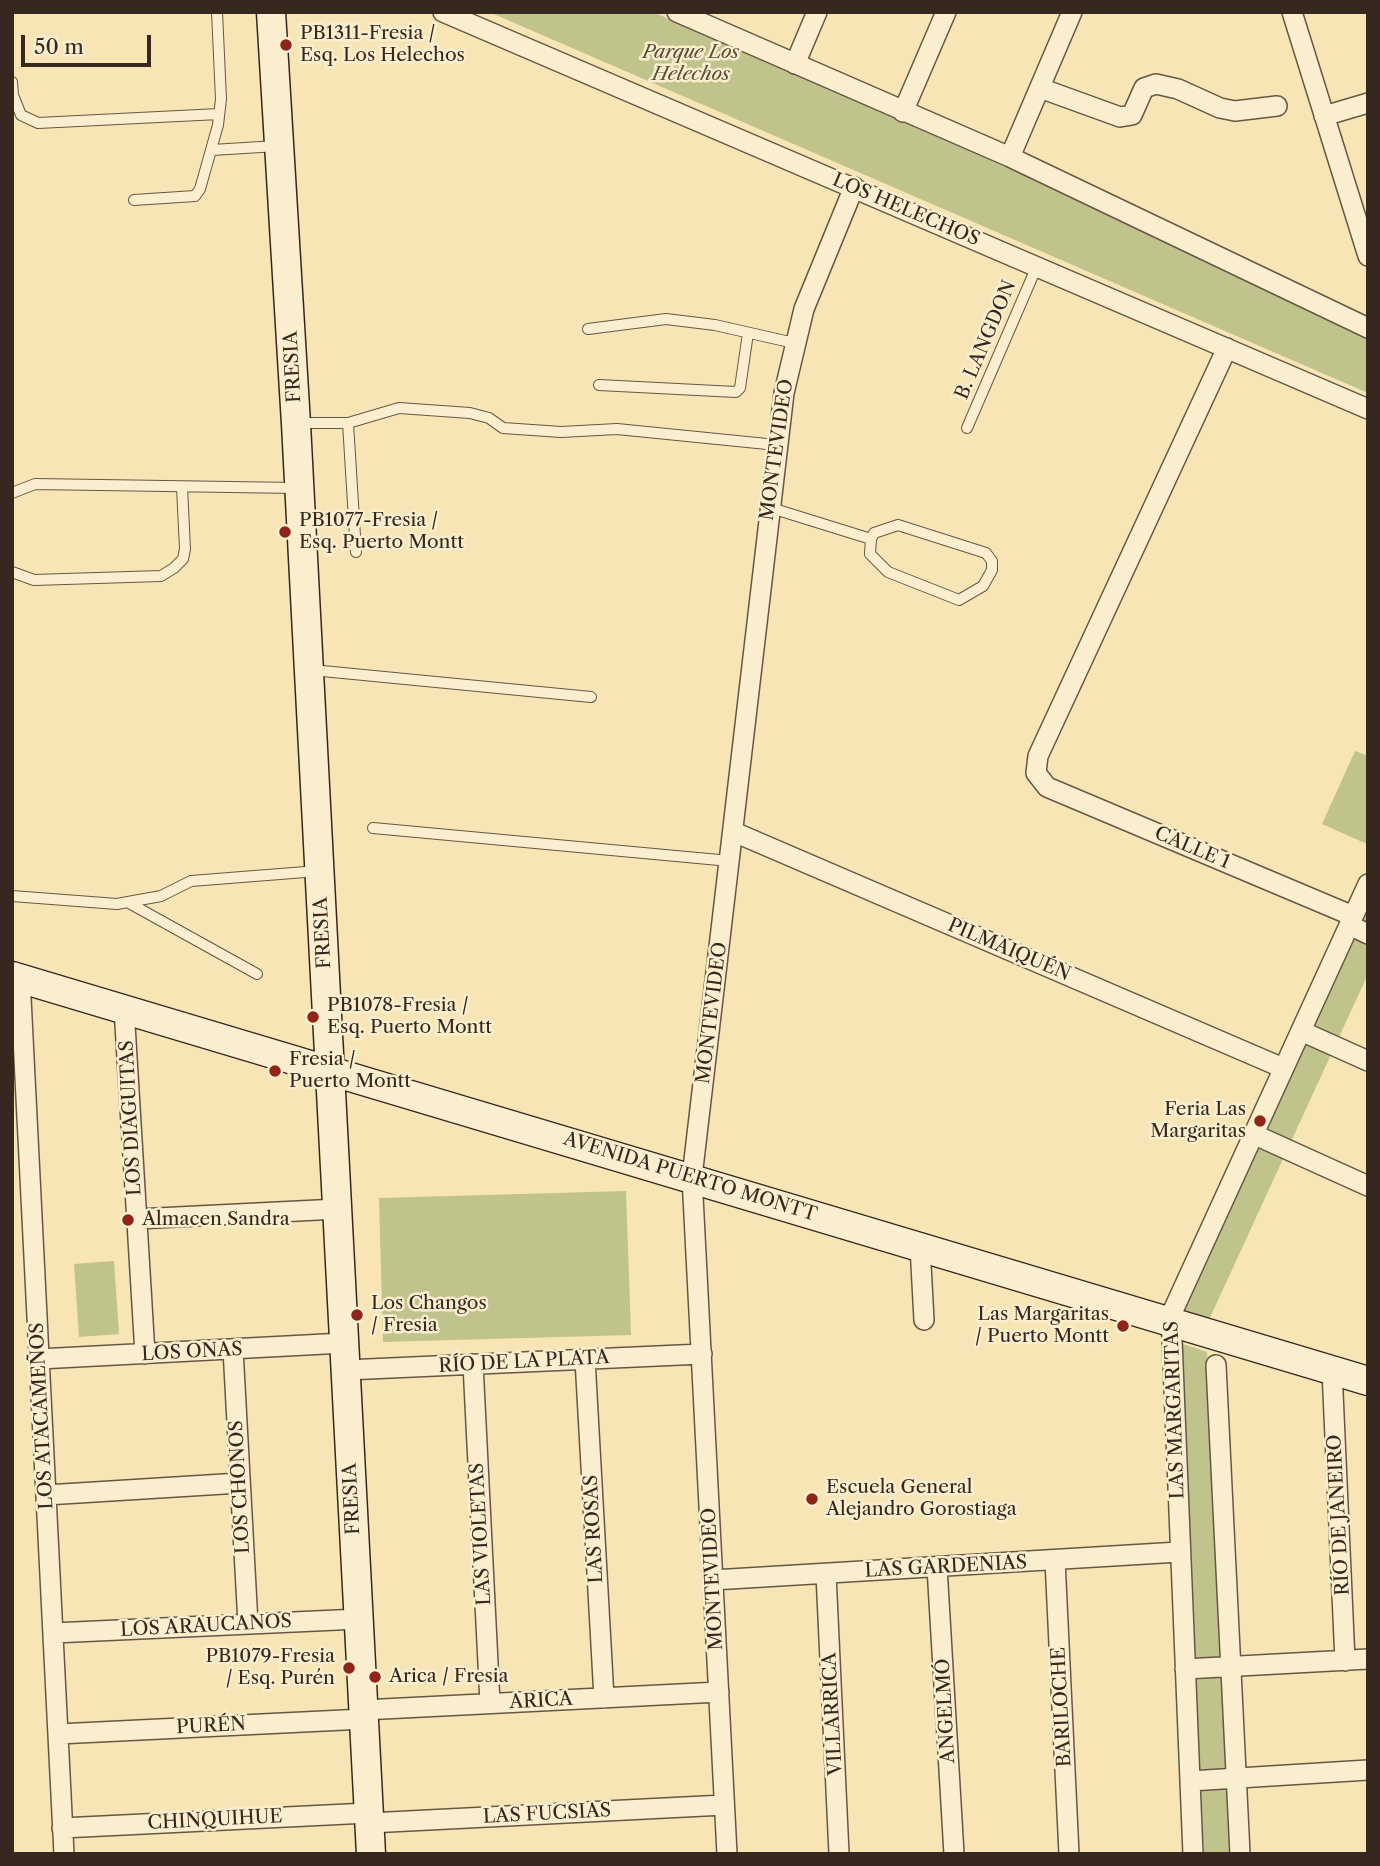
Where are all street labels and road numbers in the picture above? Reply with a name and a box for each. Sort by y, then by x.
street label: LOS HELECHOS [829,169,983,251]
street label: B. LANGDON [951,277,1021,403]
street label: FRESIA [280,330,306,404]
street label: MONTEVIDEO [756,378,798,522]
street label: CALLE 1 [1151,822,1233,874]
street label: FRESIA [310,896,336,970]
street label: PILMAIQUÉN [944,914,1074,986]
street label: MONTEVIDEO [692,941,732,1085]
street label: LOS DIAGUITAS [116,1040,146,1196]
street label: AVENIDA PUERTO MONTT [561,1128,819,1226]
street label: LAS MARGARITAS [1160,1320,1190,1500]
street label: LOS ATACAMEÑOS [26,1322,58,1510]
street label: LOS ONAS [141,1338,243,1366]
street label: RÍO DE LA PLATA [438,1346,610,1378]
street label: LOS CHONOS [225,1420,255,1554]
street label: RÍO DE JANEIRO [1323,1434,1355,1596]
street label: FRESIA [339,1462,365,1536]
street label: LAS VIOLETAS [466,1462,496,1606]
street label: LAS ROSAS [580,1474,608,1584]
street label: MONTEVIDEO [698,1507,728,1651]
street label: LAS GARDENIAS [864,1551,1028,1583]
street label: LOS ARAUCANOS [120,1610,292,1642]
street label: BARILOCHE [1047,1646,1077,1768]
street label: VILLARRICA [818,1652,848,1776]
street label: ANGELMÓ [932,1658,960,1764]
street label: ARICA [509,1688,573,1714]
street label: PURÉN [176,1713,246,1739]
street label: LAS FUCSIAS [482,1799,612,1829]
street label: CHINQUIHUE [147,1805,283,1835]

